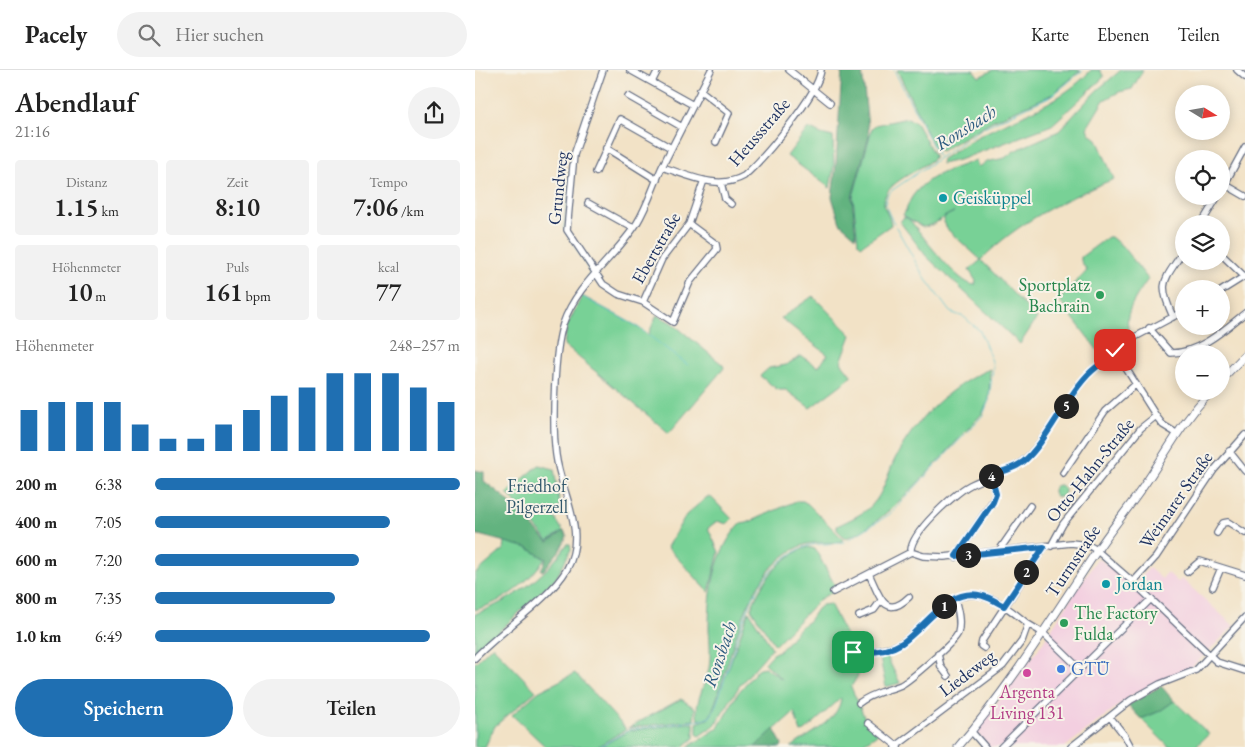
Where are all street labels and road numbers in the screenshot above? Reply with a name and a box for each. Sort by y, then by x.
street label: Heussstraße [723,93,795,171]
street label: Grundweg [542,150,573,226]
street label: Ebertstraße [626,208,685,288]
street label: Otto-Hahn-Straße [1041,413,1139,527]
street label: Weimarer Straße [1134,447,1217,553]
street label: Turmstraße [1040,520,1105,601]
street label: Liedeweg [934,644,1000,701]

